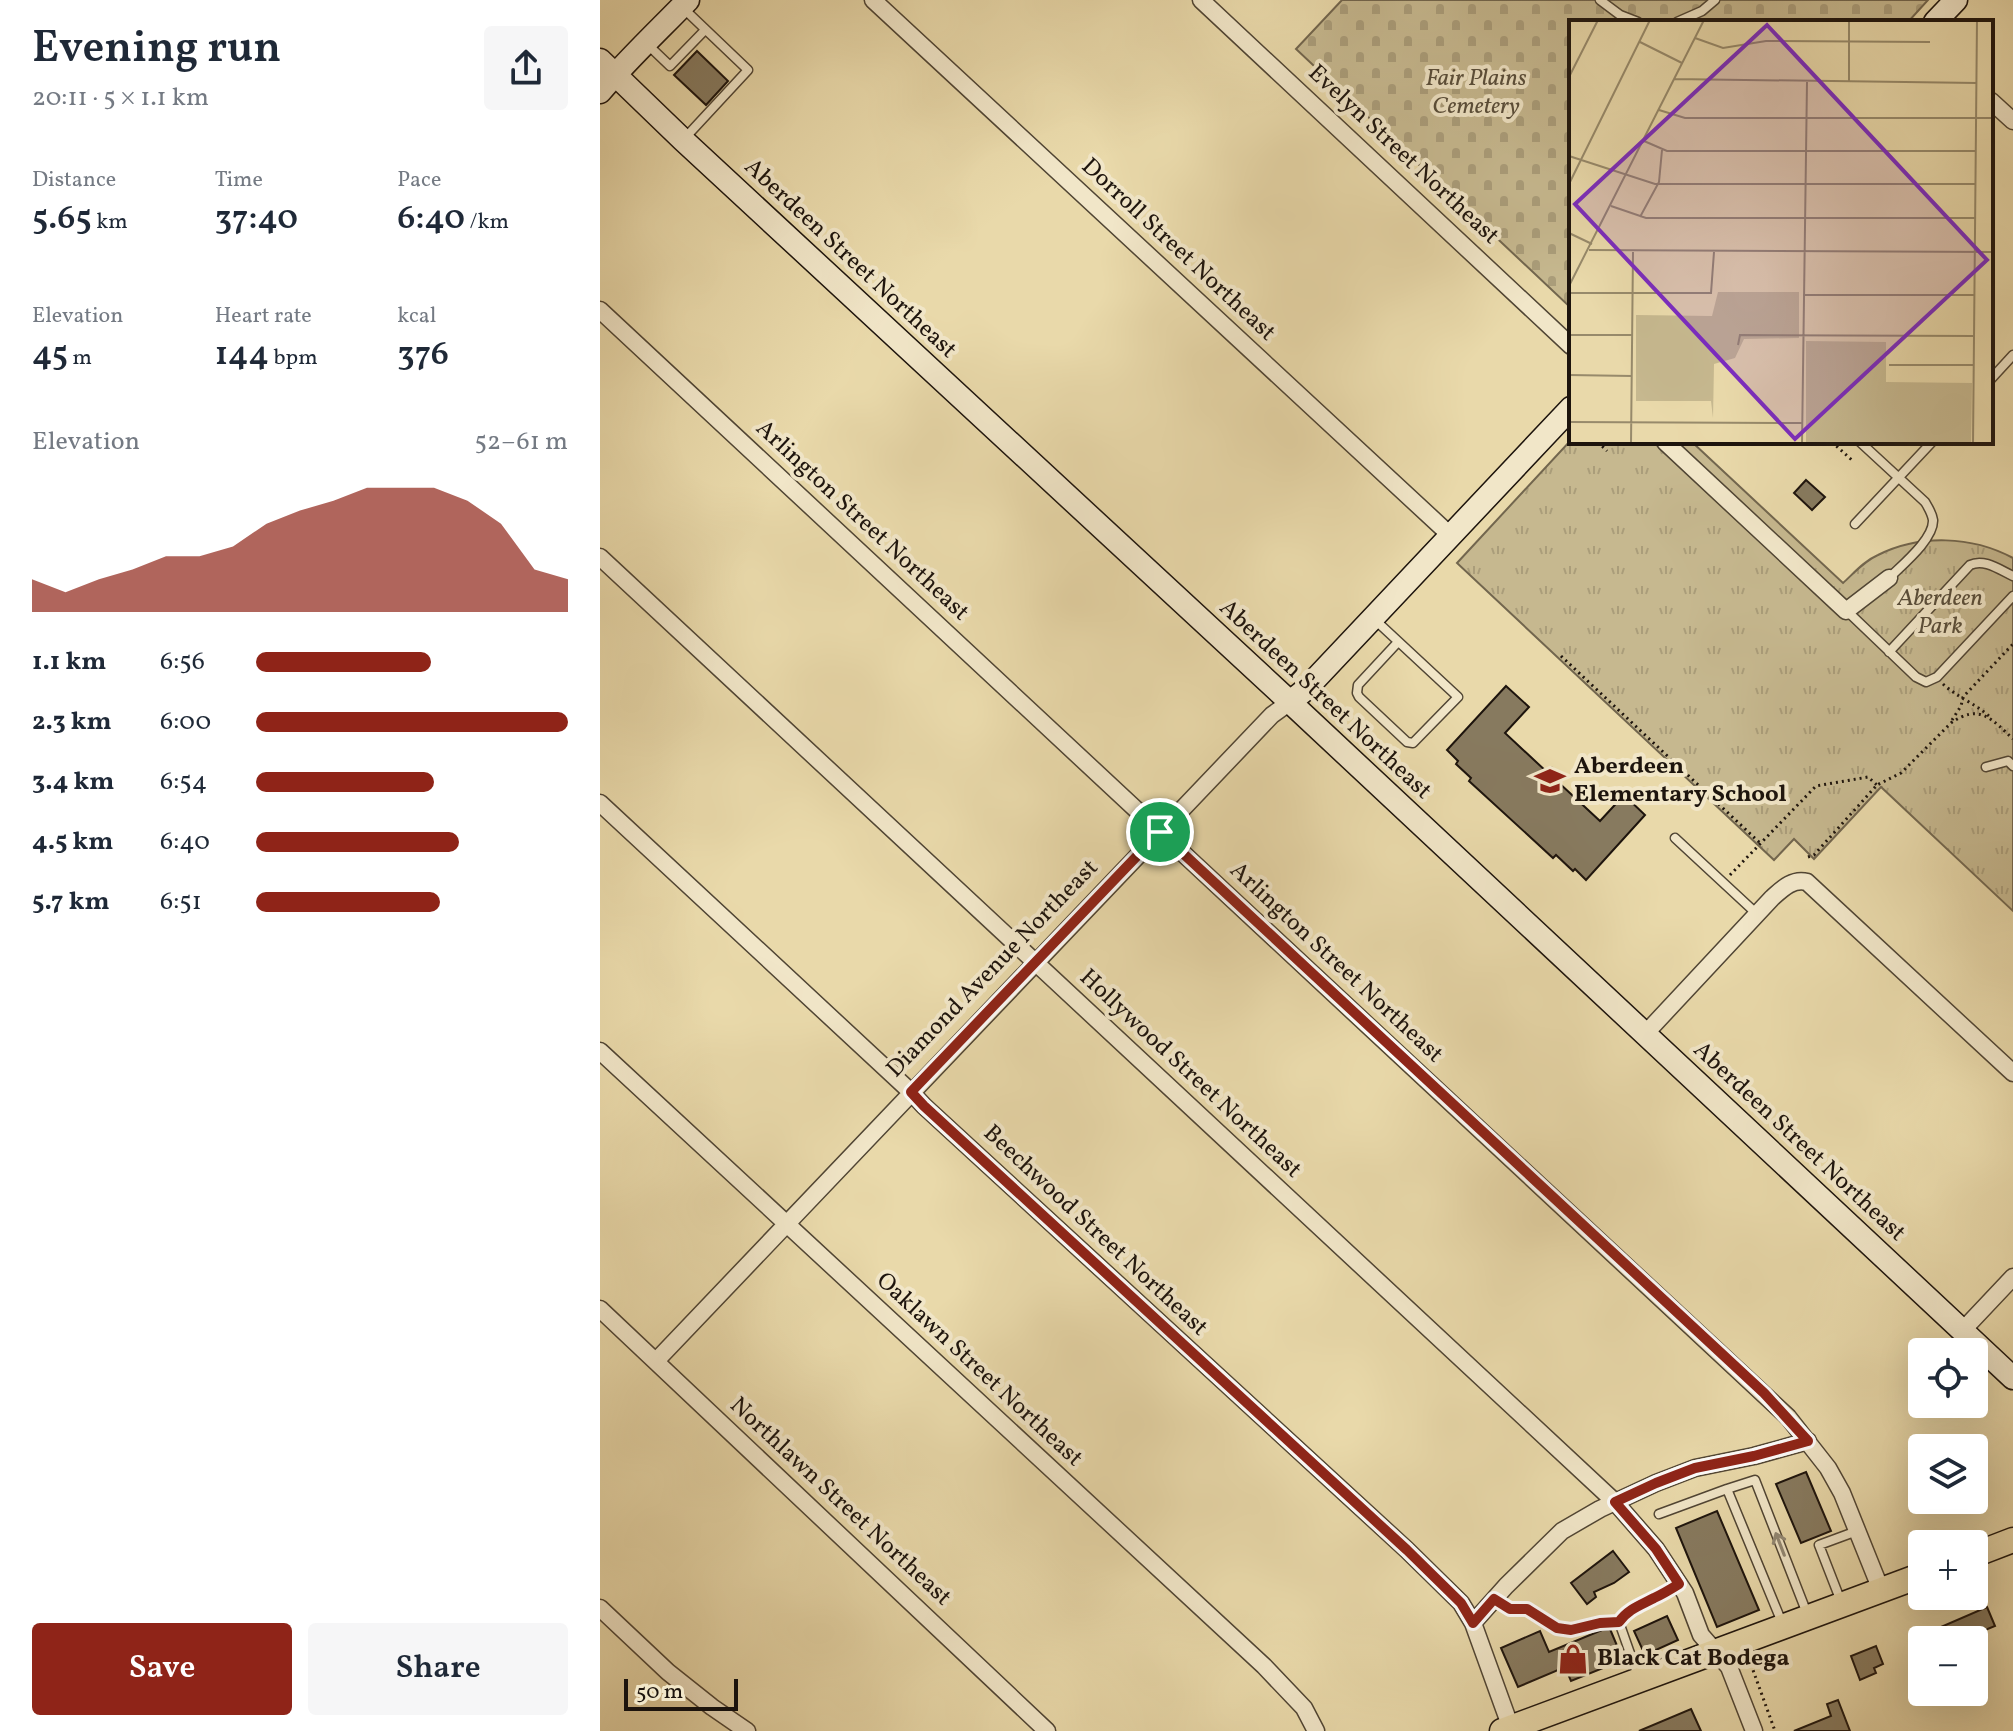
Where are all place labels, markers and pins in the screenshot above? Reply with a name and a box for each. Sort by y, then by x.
place label: Aberdeen Elementary School [1574,750,1787,812]
school or university icon: Aberdeen Elementary School [1533,764,1567,798]
pin [1126,798,1194,866]
shop icon: Black Cat Bodega [1556,1642,1590,1676]
place label: Black Cat Bodega [1597,1642,1790,1676]

